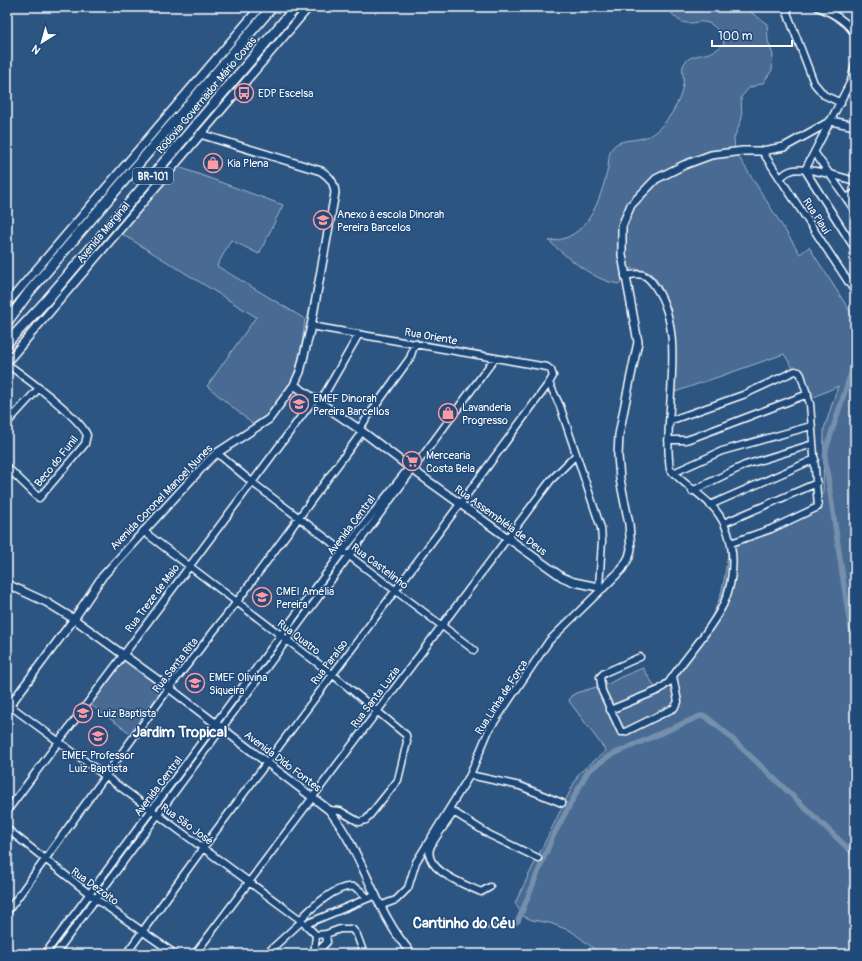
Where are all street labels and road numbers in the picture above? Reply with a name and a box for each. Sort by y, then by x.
street label: Rodovia Governador Mário Covas [154,34,259,157]
road number: BR-101 [133,168,173,184]
street label: Rua Piauí [800,196,833,237]
street label: Avenida Marginal [74,199,133,266]
street label: Rua Oriente [403,325,459,348]
street label: Beco do Funil [32,433,81,489]
street label: Avenida Coronel Manoel Nunes [108,442,215,553]
street label: Rua Assembléia de Deus [452,483,549,558]
street label: Avenida Central [325,493,378,558]
street label: Rua Castelinho [349,541,411,592]
street label: Rua Treze de Maio [123,562,182,635]
street label: Rua Quatro [275,617,323,658]
street label: Rua Santa Rita [150,635,201,696]
street label: Rua Paraíso [308,637,351,687]
street label: Rua Linha de Força [472,658,530,737]
street label: Rua Santa Luzia [348,664,403,730]
street label: Avenida Dido Fontes [242,728,324,795]
street label: Avenida Central [132,754,185,819]
street label: Rua São José [158,801,216,848]
street label: Rua Dezoito [68,865,121,908]

